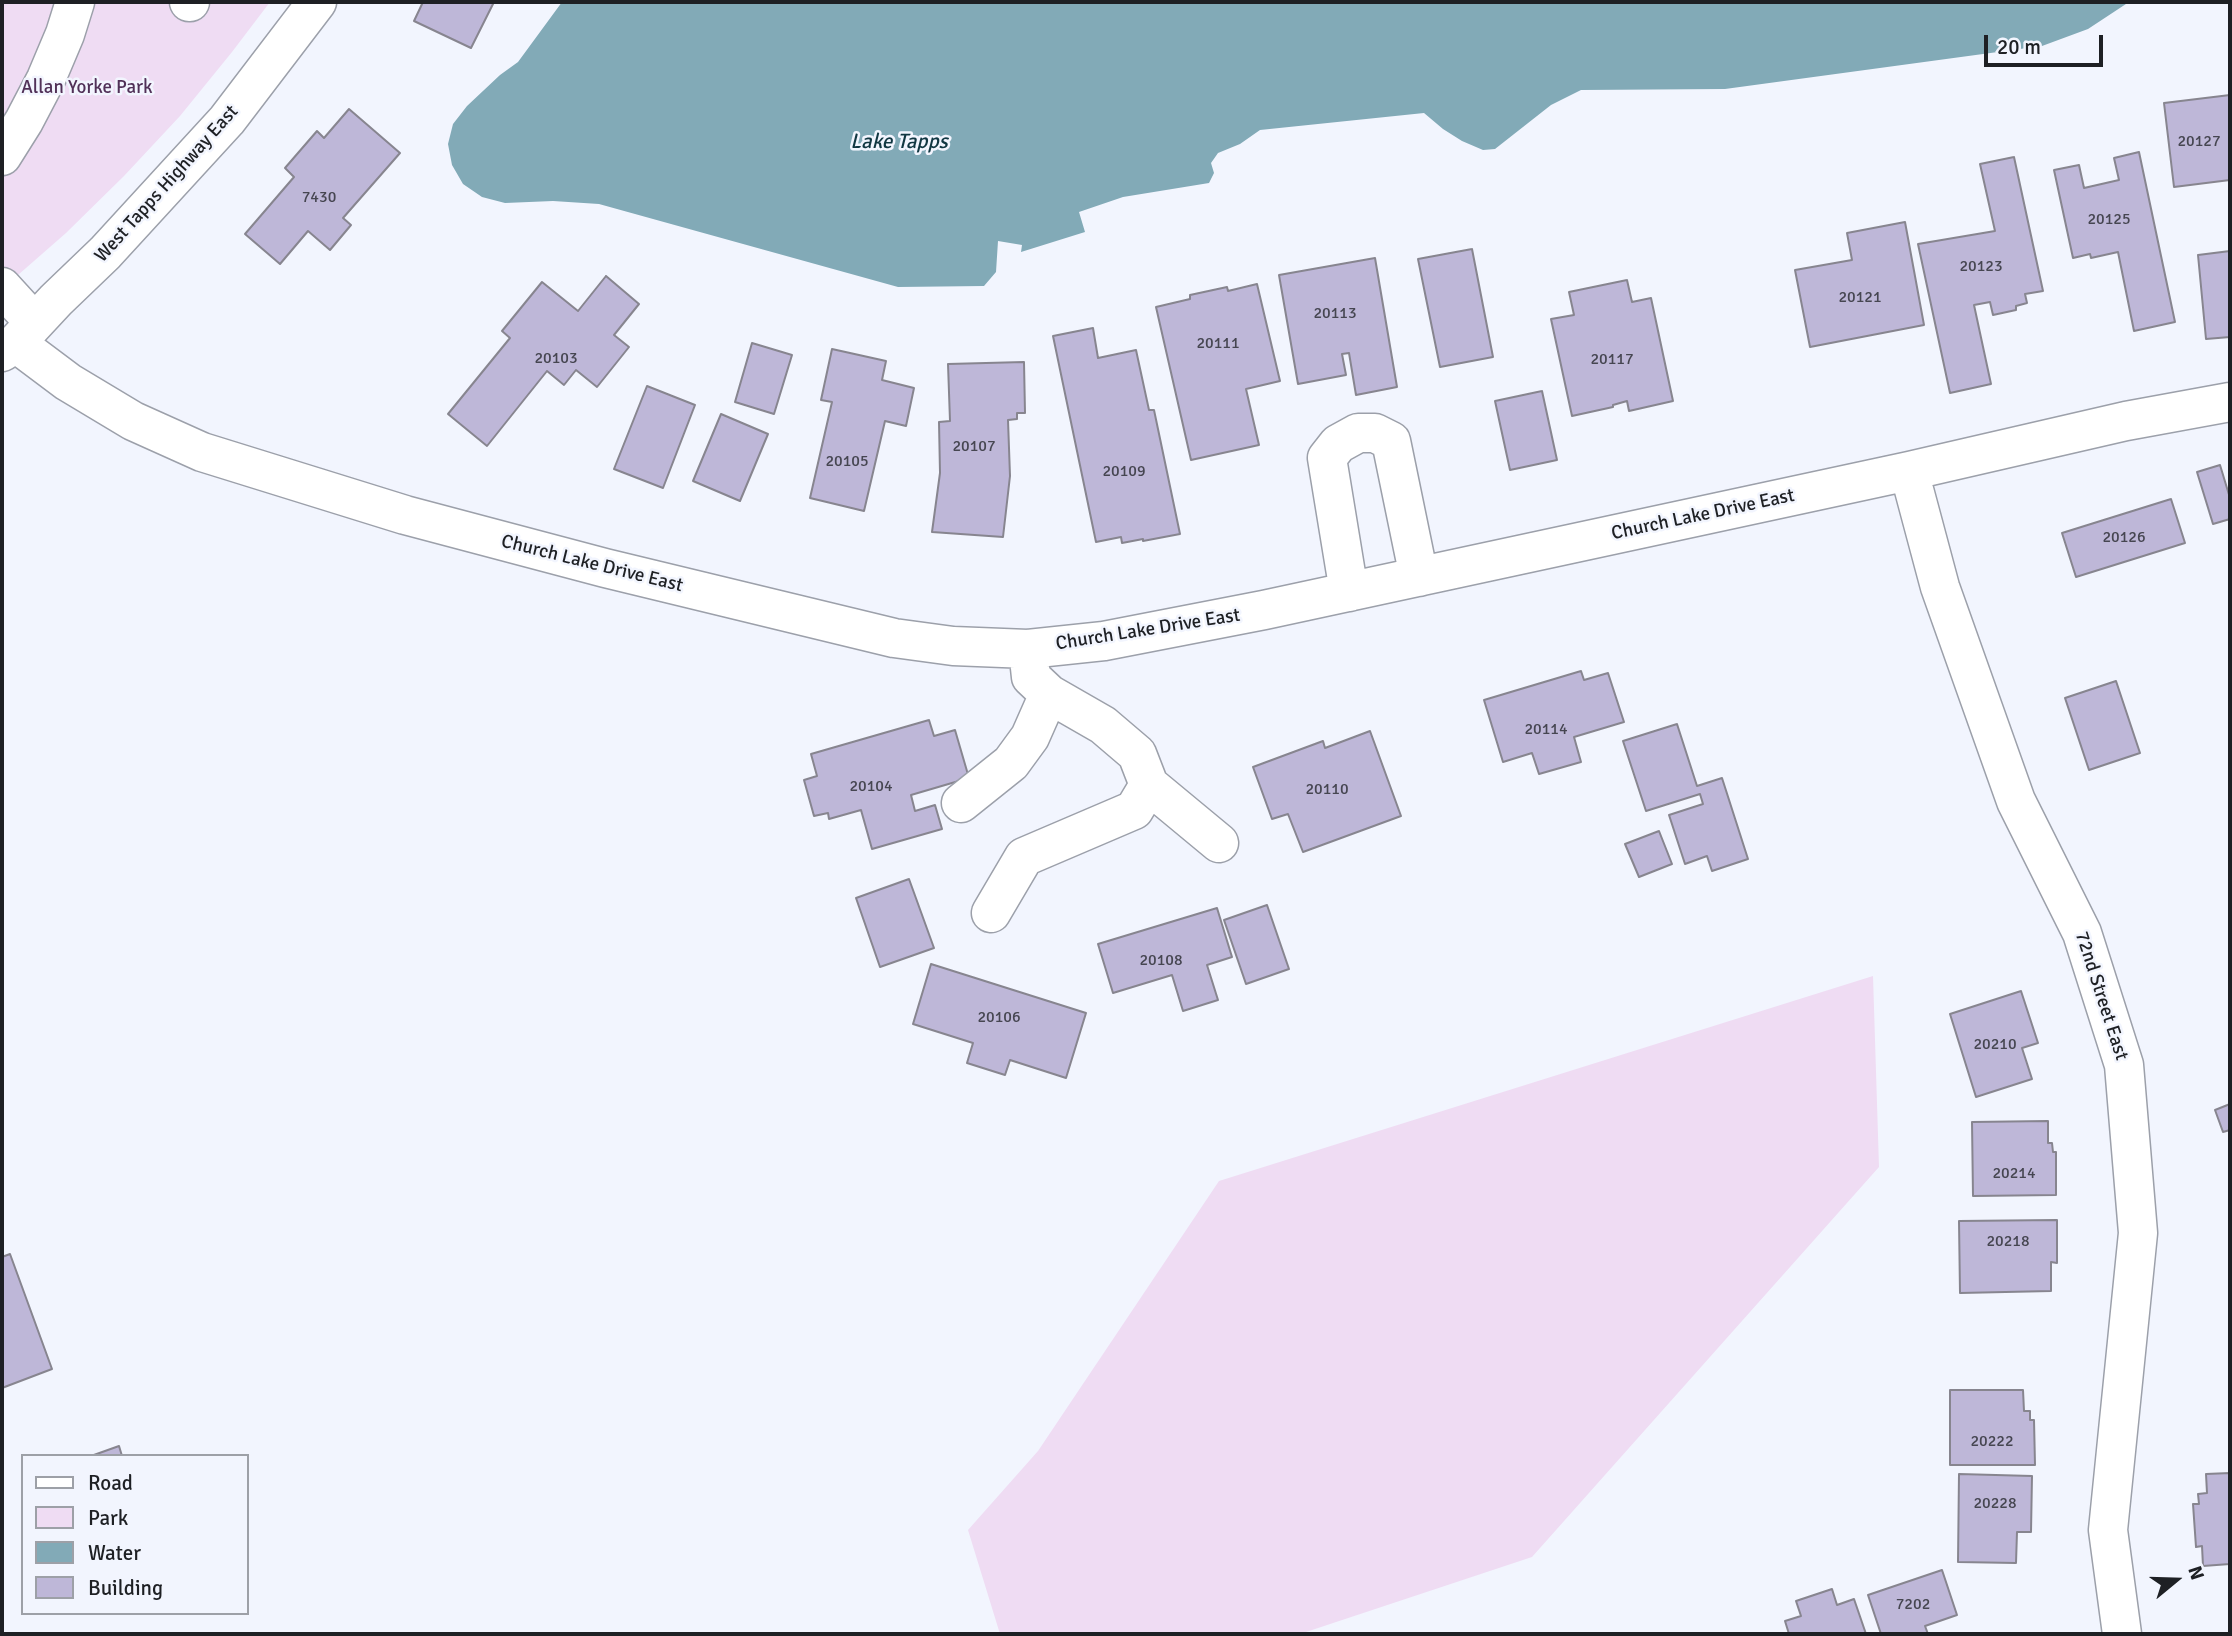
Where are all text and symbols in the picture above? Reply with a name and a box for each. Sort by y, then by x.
scale bar [1987,21,2106,65]
text: 20 m [1997,34,2041,60]
park label: Allan Yorke Park [21,77,153,99]
street label: West Tapps Highway East [90,101,244,267]
water label: Lake Tapps [850,129,948,155]
house number: 20127 [2177,132,2221,152]
house number: 7430 [302,188,336,208]
house number: 20125 [2087,210,2131,230]
house number: 20123 [1959,257,2003,277]
house number: 20121 [1838,288,1882,308]
house number: 20113 [1313,304,1357,324]
house number: 20111 [1196,334,1240,354]
house number: 20103 [534,349,578,369]
house number: 20117 [1590,350,1634,370]
house number: 20107 [952,437,996,457]
house number: 20105 [825,452,869,472]
house number: 20109 [1102,462,1146,482]
street label: Church Lake Drive East [1609,484,1797,546]
house number: 20126 [2102,528,2146,548]
street label: Church Lake Drive East [499,530,685,598]
street label: Church Lake Drive East [1054,604,1242,656]
house number: 20114 [1524,720,1568,740]
house number: 20104 [849,777,893,797]
house number: 20110 [1305,780,1349,800]
street label: 72nd Street East [2069,929,2133,1063]
house number: 20108 [1139,951,1183,971]
house number: 20106 [977,1008,1021,1028]
house number: 20210 [1973,1035,2017,1055]
house number: 20214 [1992,1164,2036,1184]
house number: 20218 [1986,1232,2030,1252]
house number: 20222 [1970,1432,2014,1452]
legend [21,1454,248,1615]
text: Road [88,1470,133,1496]
house number: 20228 [1973,1494,2017,1514]
text: Park [88,1505,128,1531]
text: Water [88,1540,141,1566]
north arrow [2141,1545,2211,1615]
text: N [2182,1563,2209,1583]
text: Building [88,1575,163,1601]
house number: 7202 [1896,1595,1930,1615]

